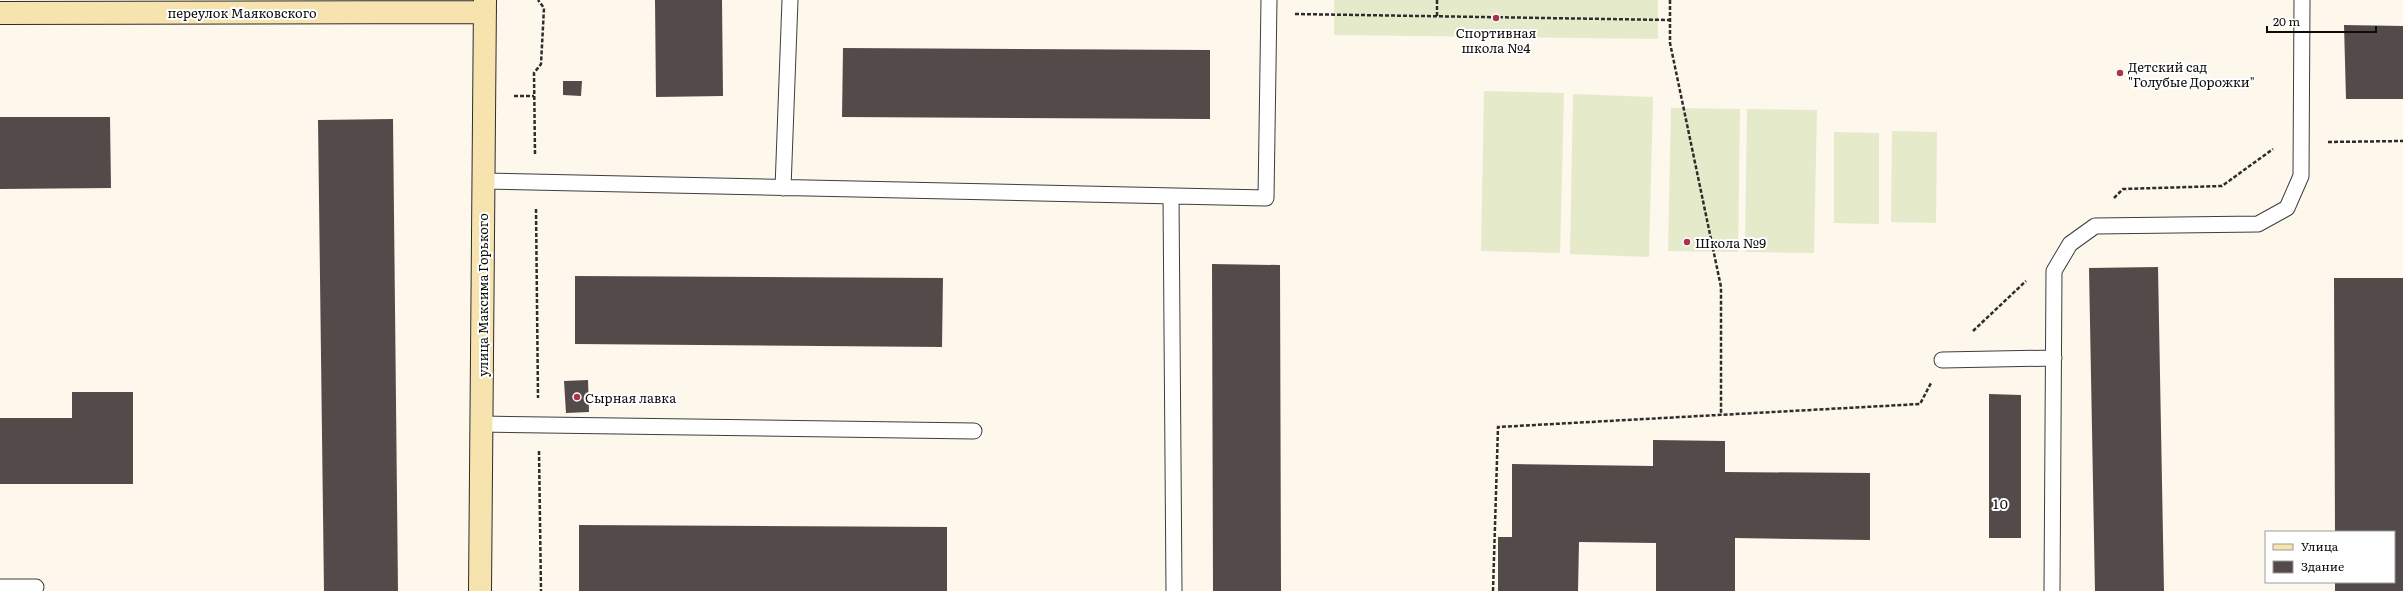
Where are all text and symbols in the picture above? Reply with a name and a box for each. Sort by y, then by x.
street label: переулок Маяковского [167,3,317,22]
scale bar [2267,8,2376,34]
text: 20 m [2273,12,2300,30]
marker: Спортивная школа №4 [1491,13,1501,23]
place label: Спортивная школа №4 [1456,23,1537,57]
place label: Детский сад "Голубые Дорожки" [2128,57,2255,91]
marker: Детский сад "Голубые Дорожки" [2115,68,2125,78]
street label: улица Максима Горького [473,213,492,377]
place label: Школа №9 [1695,233,1766,252]
marker: Школа №9 [1682,237,1692,247]
place label: Сырная лавка [585,388,676,407]
marker: Сырная лавка [572,392,582,402]
district label: 10 [1993,493,2009,513]
legend [2265,531,2395,583]
text: Улица [2301,537,2339,555]
text: Здание [2301,557,2344,575]

